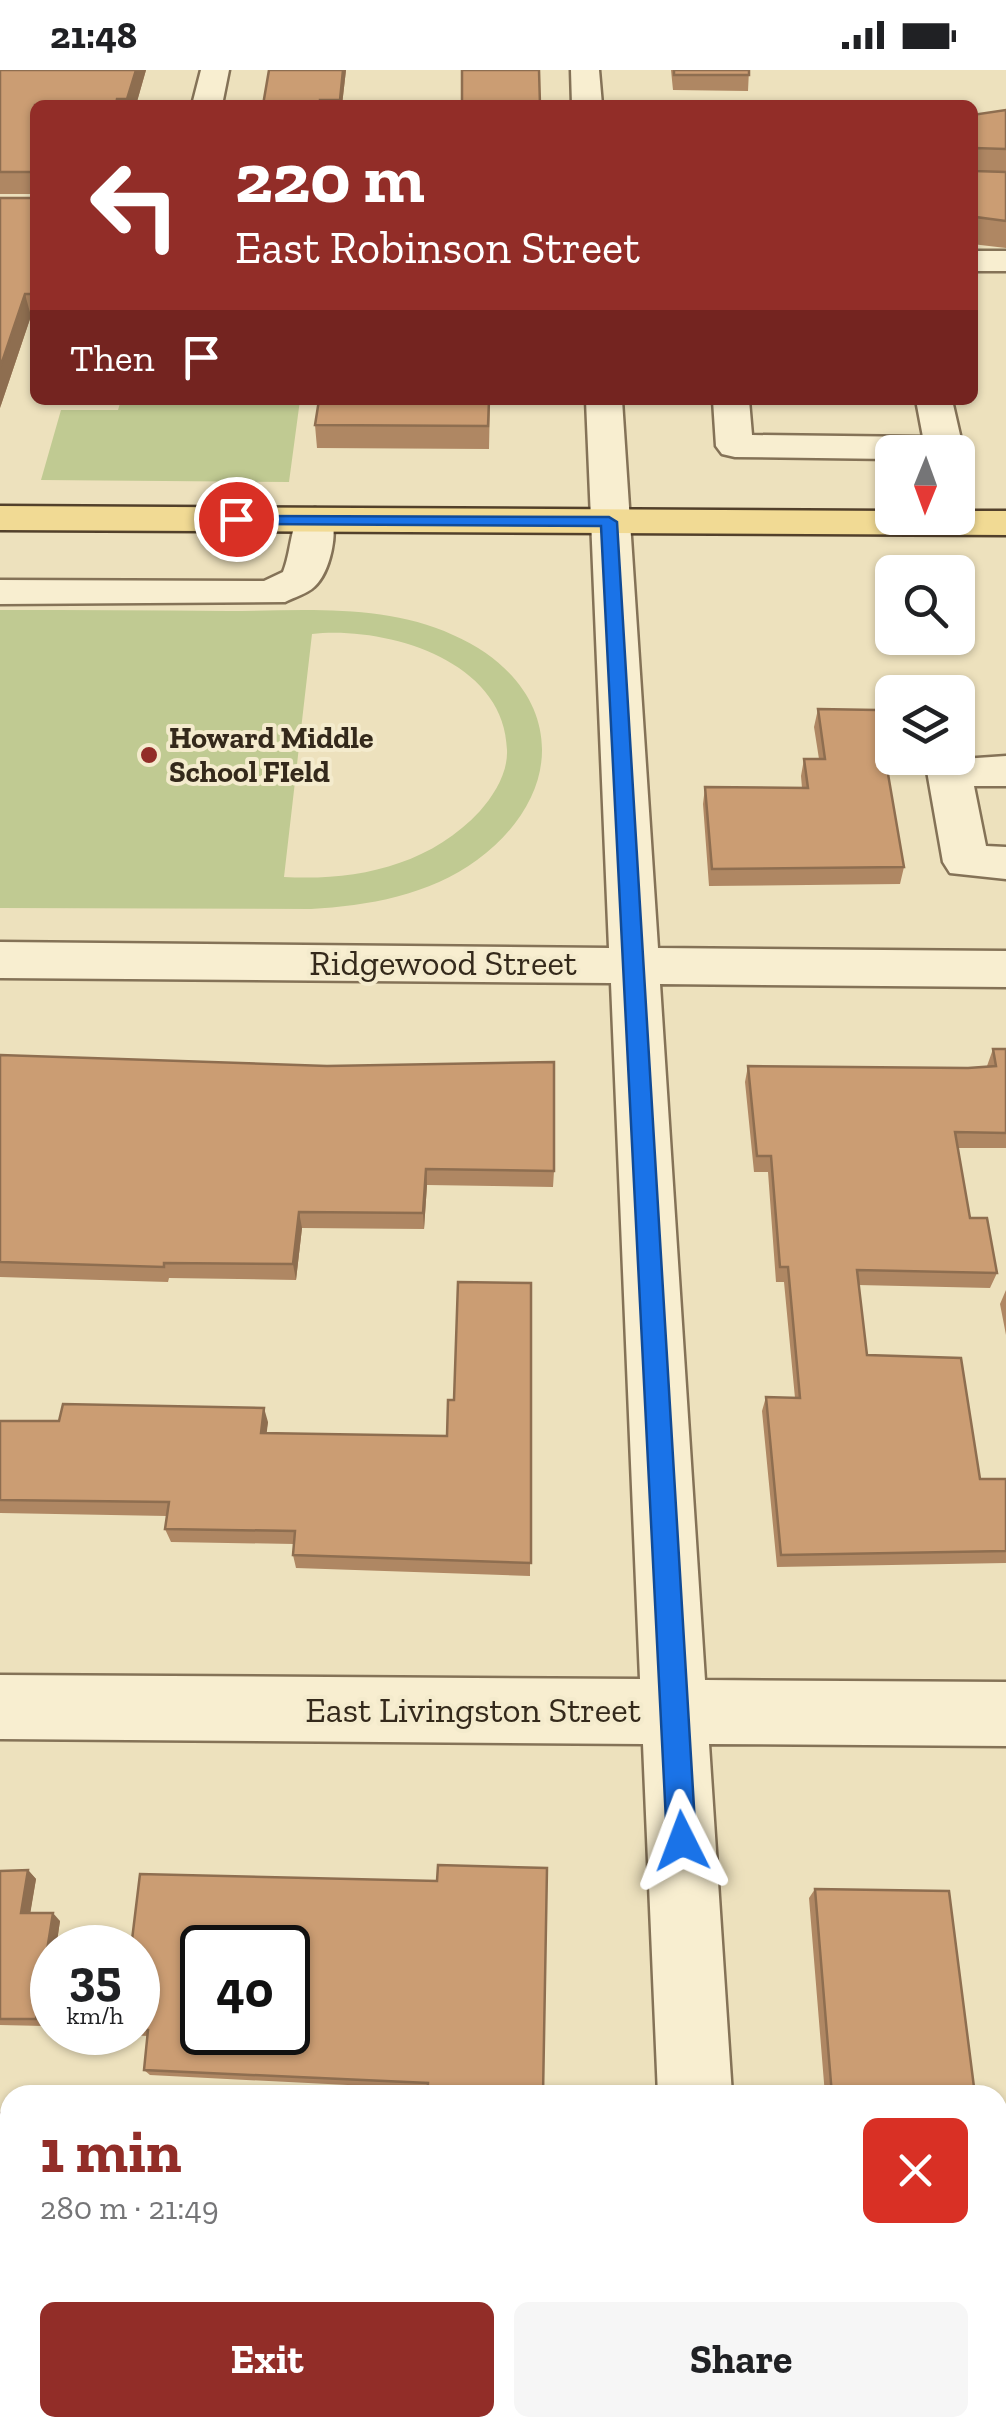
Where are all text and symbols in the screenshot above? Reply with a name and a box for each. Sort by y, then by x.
text: 21:48 [50,12,137,58]
text: 220 m [235,136,425,220]
icon: left [70,140,200,270]
text: East Robinson Street [235,221,640,275]
icon: arrive [174,330,229,385]
text: Then [70,335,154,381]
north arrow [875,435,975,535]
map controls [875,435,975,775]
pin [194,477,279,562]
icon: arrive [209,492,264,547]
button: search [875,555,975,655]
button: layers [875,675,975,775]
place label: Howard Middle School FIeld [169,720,374,790]
marker: Howard Middle School FIeld [138,744,160,766]
street label: Ridgewood Street [309,942,577,984]
street label: East Livingston Street [305,1689,641,1731]
position arrow [630,1789,734,1893]
speed limit sign: 40 [180,1925,310,2055]
text: 35 [69,1948,121,2008]
text: km/h [66,2000,124,2030]
text: 1 min [40,2115,182,2187]
button: close [863,2118,968,2223]
text: 280 m · 21:49 [40,2189,219,2227]
button: Exit [40,2302,494,2417]
button: Share [514,2302,968,2417]

